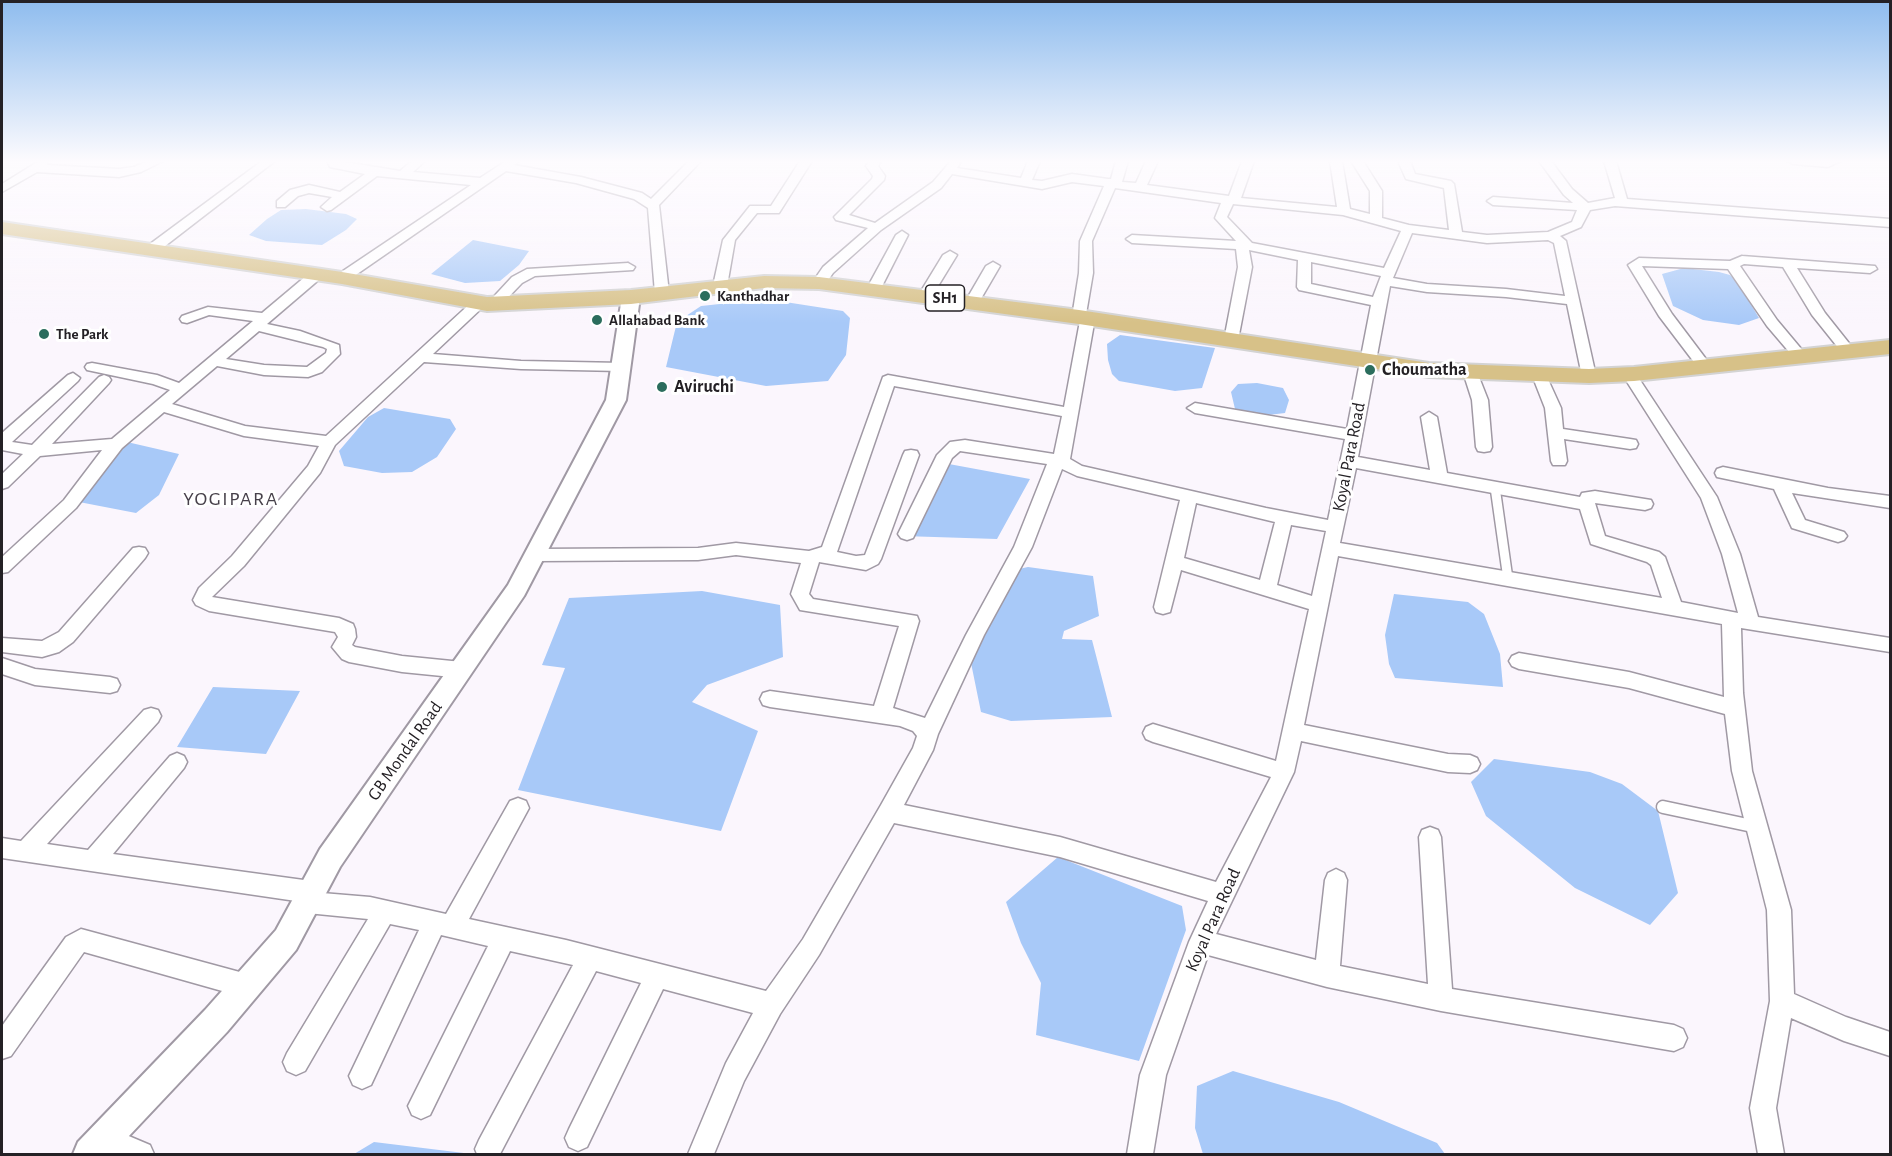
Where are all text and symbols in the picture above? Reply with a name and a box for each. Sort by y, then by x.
road number: SH1 [926,285,964,311]
place label: Kanthadhar [717,287,789,305]
marker: Kanthadhar [698,289,712,303]
place label: Allahabad Bank [609,311,705,329]
marker: Allahabad Bank [590,313,604,327]
place label: The Park [56,325,109,343]
marker: The Park [37,327,51,341]
place label: Choumatha [1382,359,1467,381]
marker: Choumatha [1363,363,1377,377]
place label: Aviruchi [674,376,734,398]
marker: Aviruchi [655,380,669,394]
street label: Koyal Para Road [1328,401,1370,513]
district label: YOGIPARA [183,487,279,511]
street label: GB Mondal Road [363,697,447,805]
street label: Koyal Para Road [1181,865,1245,975]

